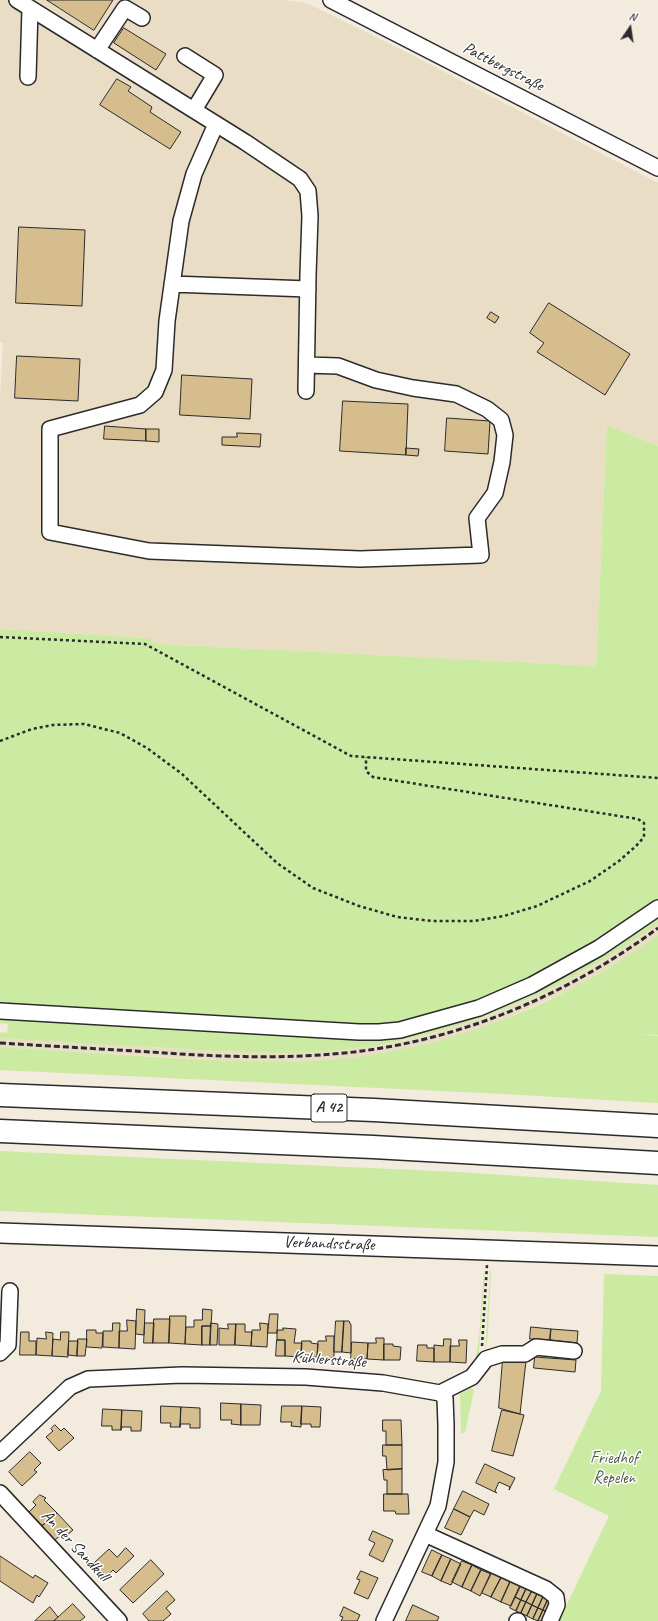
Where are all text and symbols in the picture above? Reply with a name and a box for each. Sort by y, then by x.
north arrow [610,8,650,48]
text: N [628,9,638,24]
street label: Pattbergstraße [459,38,547,96]
road number: A 42 [311,1094,347,1122]
street label: Verbandsstraße [283,1232,375,1256]
street label: Kühlerstraße [291,1347,367,1373]
park label: Friedhof Repelen [590,1449,638,1489]
street label: An der Sandkull [37,1506,113,1586]

